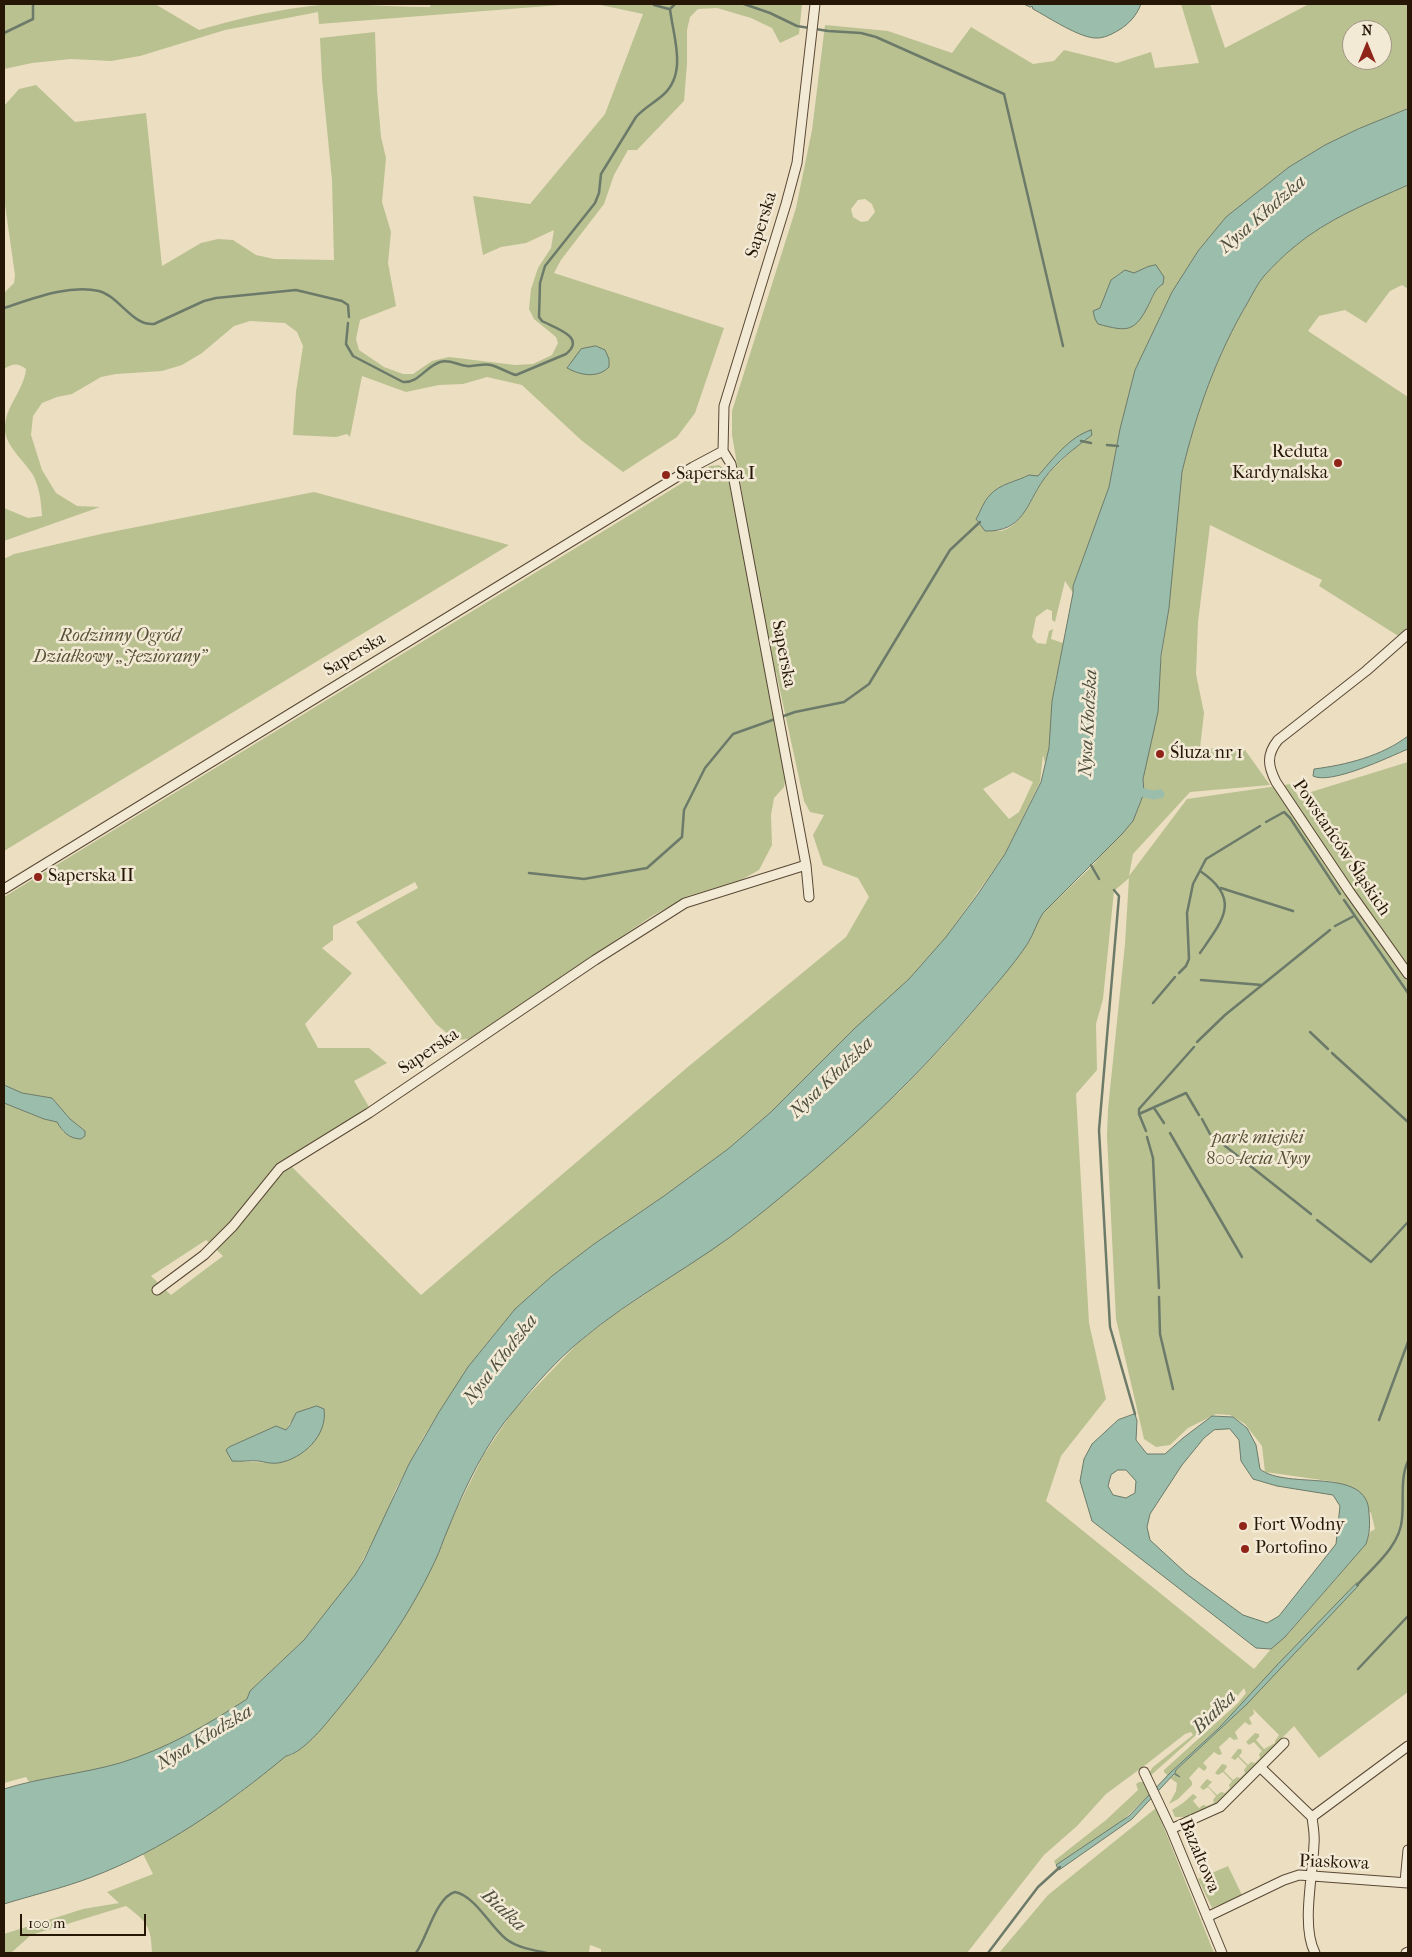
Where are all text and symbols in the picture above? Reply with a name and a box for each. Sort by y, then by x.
north arrow [1342,20,1392,70]
text: N [1362,22,1372,39]
water label: Nysa Kłodzka [1215,171,1311,259]
street label: Saperska [742,189,782,261]
place label: Reduta Kardynalska [1232,442,1328,484]
marker: Reduta Kardynalska [1332,457,1344,469]
place label: Saperska I [676,464,755,486]
marker: Saperska I [660,469,672,481]
street label: Saperska [766,618,800,690]
park label: Rodzinny Ogród Działkowy „Jeziorany” [33,626,207,669]
street label: Saperska [320,628,390,682]
water label: Nysa Kłodzka [1075,669,1103,777]
place label: Śluza nr 1 [1170,743,1243,765]
marker: Śluza nr 1 [1154,748,1166,760]
street label: Powstańców Śląskich [1287,776,1395,920]
place label: Saperska II [48,866,134,888]
marker: Saperska II [32,871,44,883]
street label: Saperska [395,1024,463,1080]
water label: Nysa Kłodzka [785,1032,879,1124]
park label: park miejski 800-lecia Nysy [1206,1128,1310,1170]
water label: Nysa Kłodzka [459,1311,543,1409]
place label: Fort Wodny [1253,1515,1344,1537]
marker: Fort Wodny [1237,1520,1249,1532]
place label: Portofino [1255,1538,1327,1560]
marker: Portofino [1239,1543,1251,1555]
water label: Białka [1188,1687,1242,1739]
water label: Nysa Kłodzka [153,1701,257,1775]
street label: Bazaltowa [1174,1816,1224,1896]
street label: Piaskowa [1298,1851,1370,1875]
water label: Białka [476,1885,530,1937]
scale bar [22,1904,149,1936]
text: 100 m [28,1914,66,1932]

